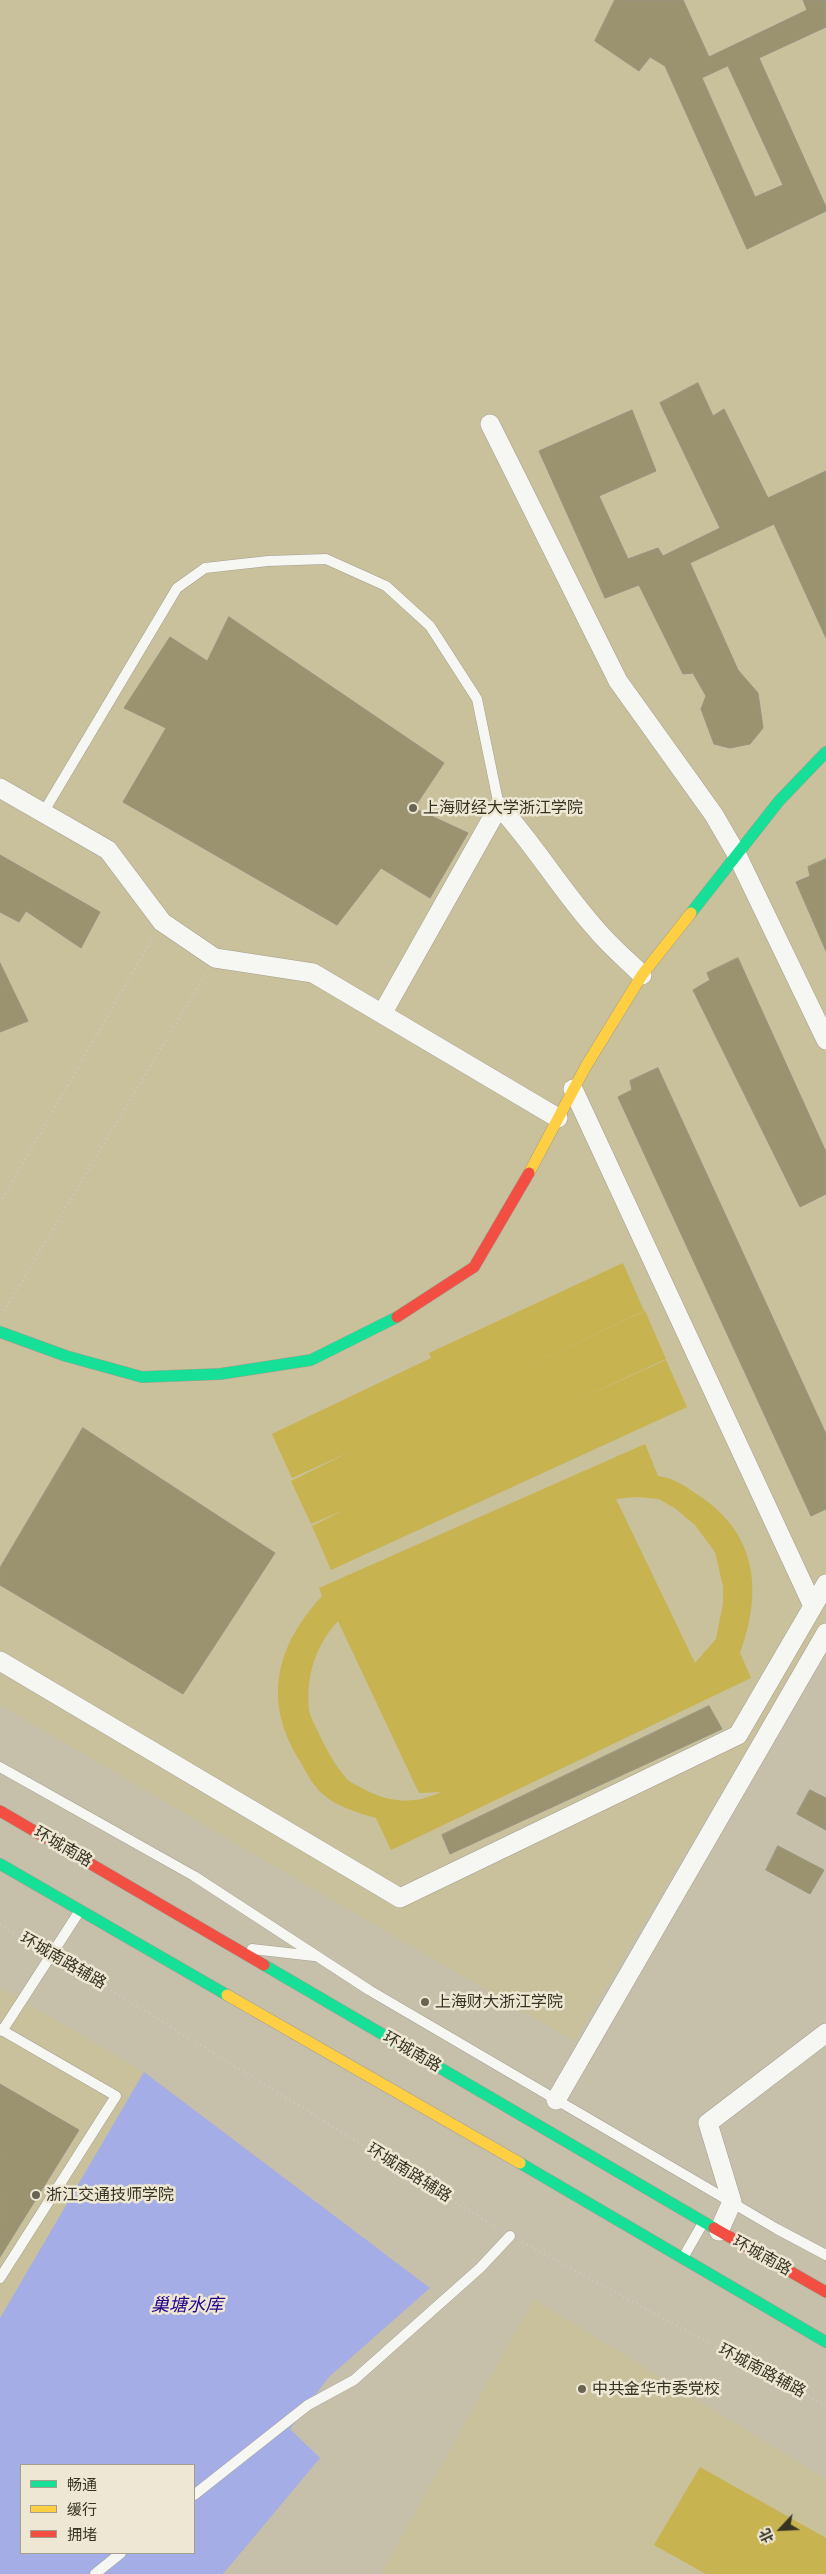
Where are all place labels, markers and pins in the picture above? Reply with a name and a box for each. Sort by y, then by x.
place label: 上海财经大学浙江学院 [423,798,583,818]
marker: 上海财经大学浙江学院 [407,802,419,814]
place label: 上海财大浙江学院 [435,1992,563,2012]
marker: 上海财大浙江学院 [419,1996,431,2008]
place label: 浙江交通技师学院 [46,2185,174,2205]
marker: 浙江交通技师学院 [30,2189,42,2201]
place label: 中共金华市委党校 [592,2379,720,2399]
marker: 中共金华市委党校 [576,2383,588,2395]

